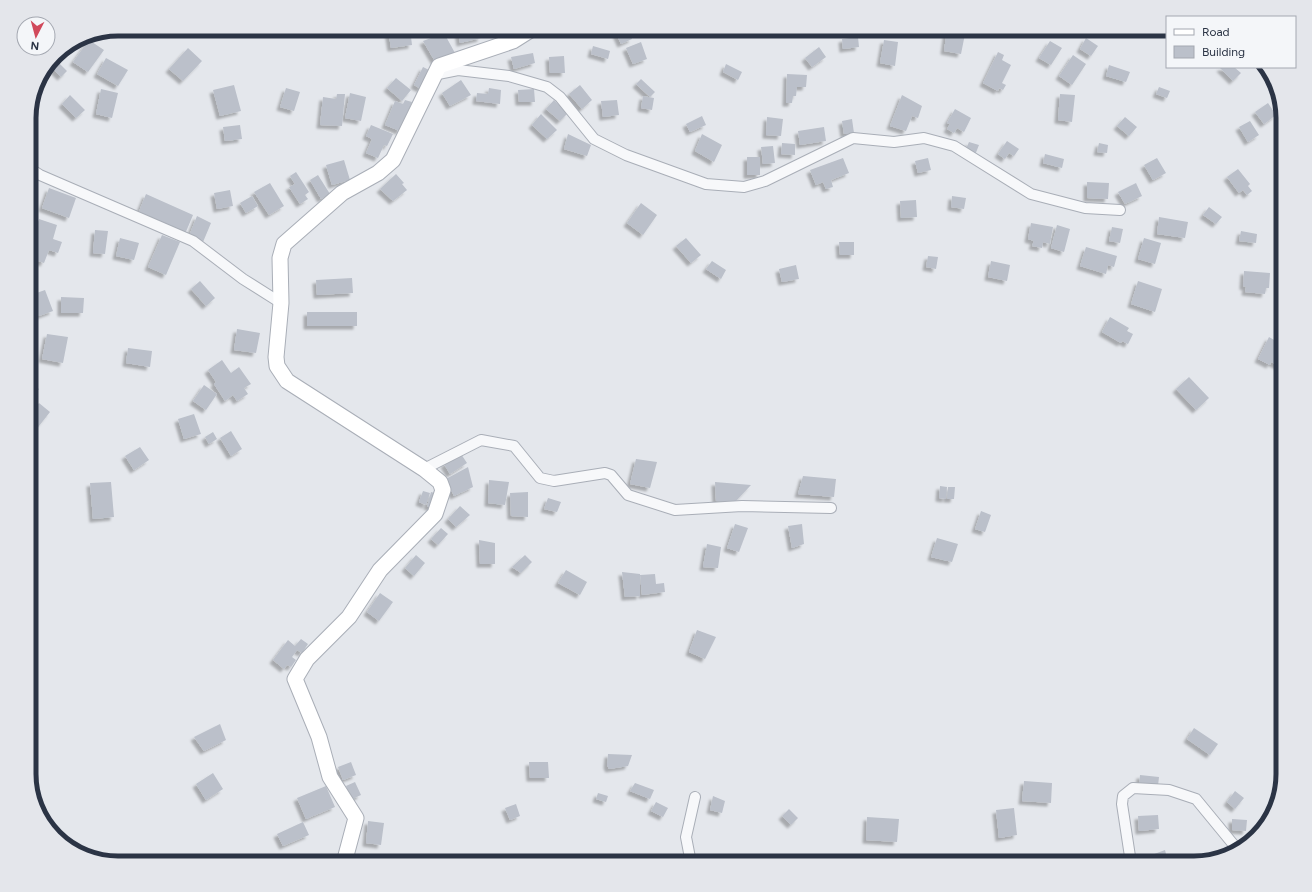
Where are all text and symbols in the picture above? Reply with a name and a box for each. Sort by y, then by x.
north arrow [16,16,56,56]
legend [1166,16,1296,68]
text: Road [1202,25,1230,39]
text: N [30,39,40,52]
text: Building [1202,45,1245,59]

